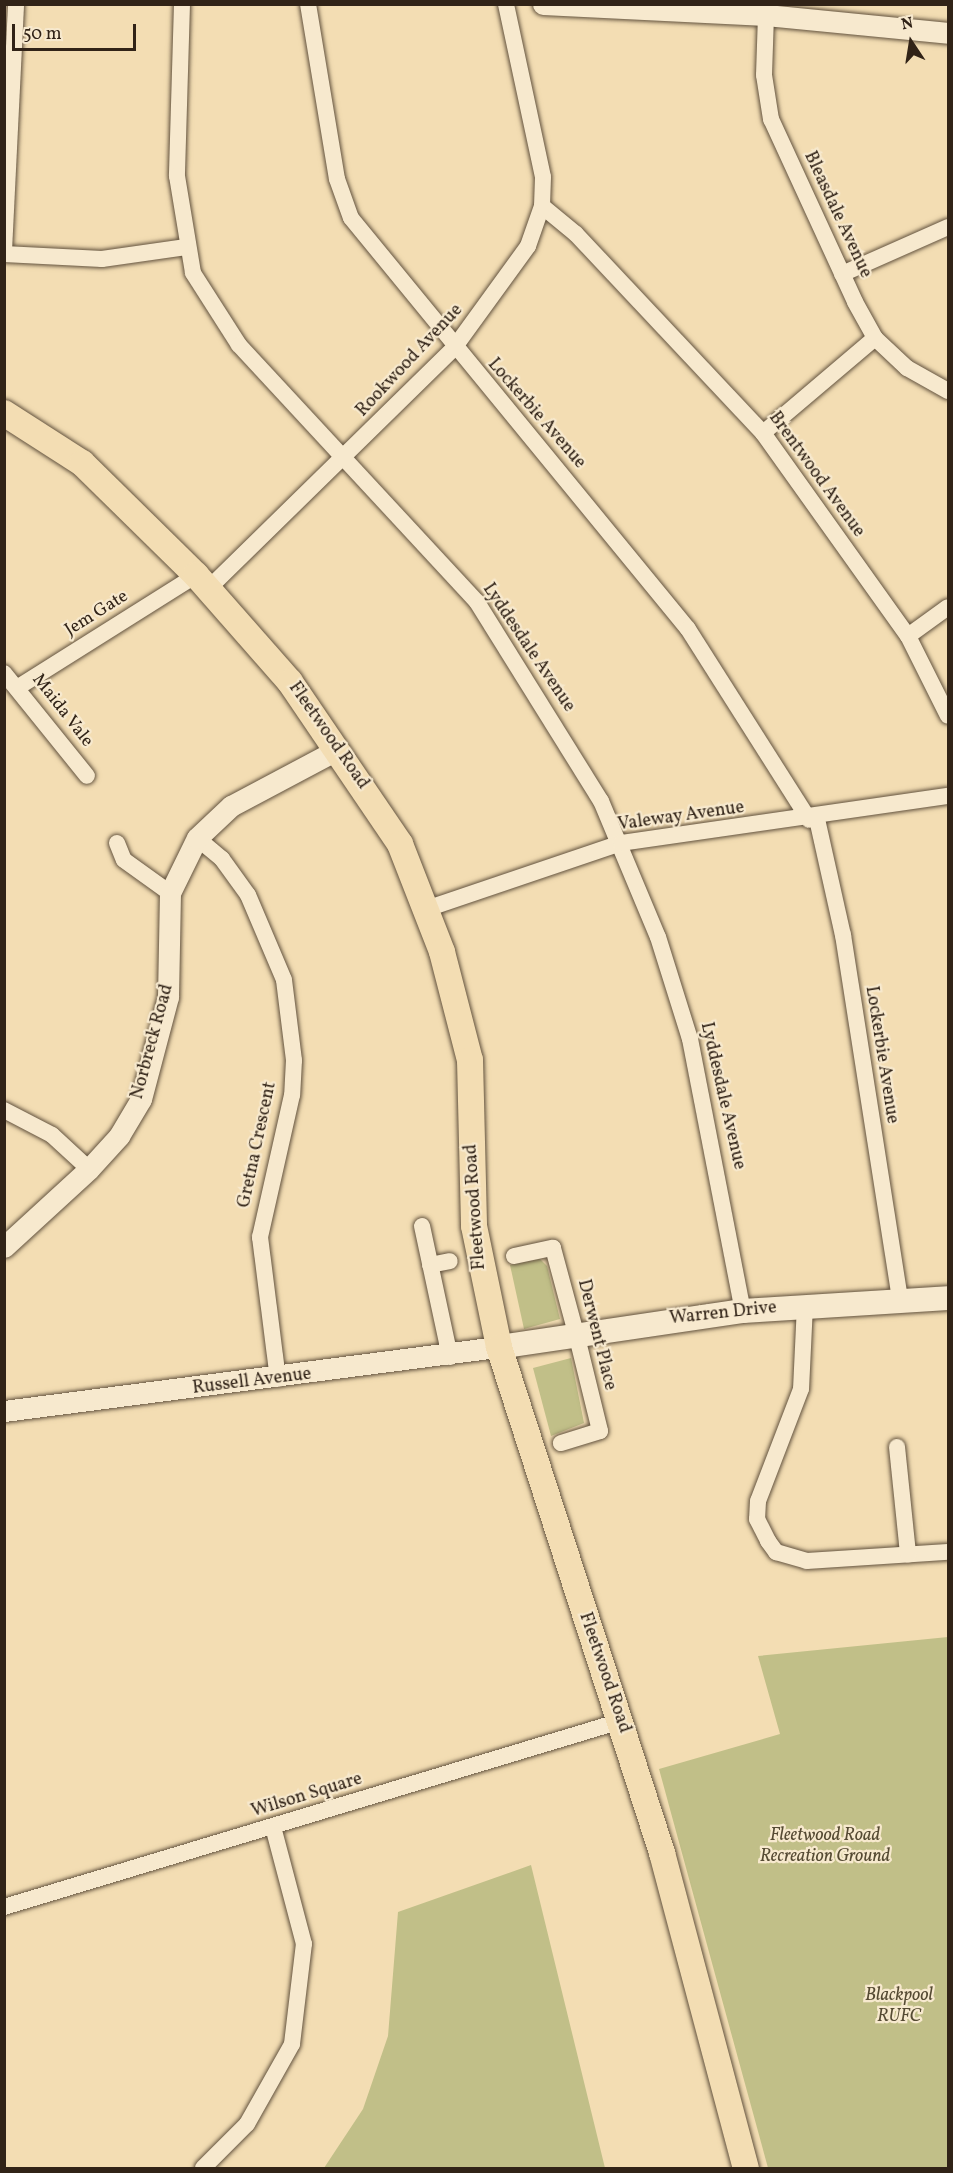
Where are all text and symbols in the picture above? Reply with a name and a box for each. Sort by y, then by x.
scale bar [15,12,140,50]
north arrow [881,12,941,72]
text: N [899,12,915,36]
text: 50 m [23,22,62,47]
street label: Bleasdale Avenue [798,148,876,282]
street label: Rookwood Avenue [352,300,468,422]
street label: Lockerbie Avenue [482,354,590,474]
street label: Brentwood Avenue [763,408,869,542]
street label: Lyddesdale Avenue [477,580,579,716]
street label: Jem Gate [61,586,133,642]
street label: Maida Vale [27,670,97,752]
street label: Fleetwood Road [283,678,373,794]
street label: Valeway Avenue [616,797,746,837]
street label: Norbreck Road [127,982,179,1102]
street label: Lockerbie Avenue [859,985,903,1125]
street label: Lyddesdale Avenue [695,1020,749,1172]
street label: Gretna Crescent [234,1080,282,1210]
street label: Fleetwood Road [461,1143,491,1271]
street label: Derwent Place [572,1277,620,1393]
street label: Warren Drive [668,1298,778,1330]
street label: Russell Avenue [191,1364,313,1400]
street label: Fleetwood Road [573,1610,635,1736]
street label: Wilson Square [249,1769,365,1823]
park label: Fleetwood Road Recreation Ground [760,1826,890,1868]
park label: Blackpool RUFC [865,1986,933,2028]

